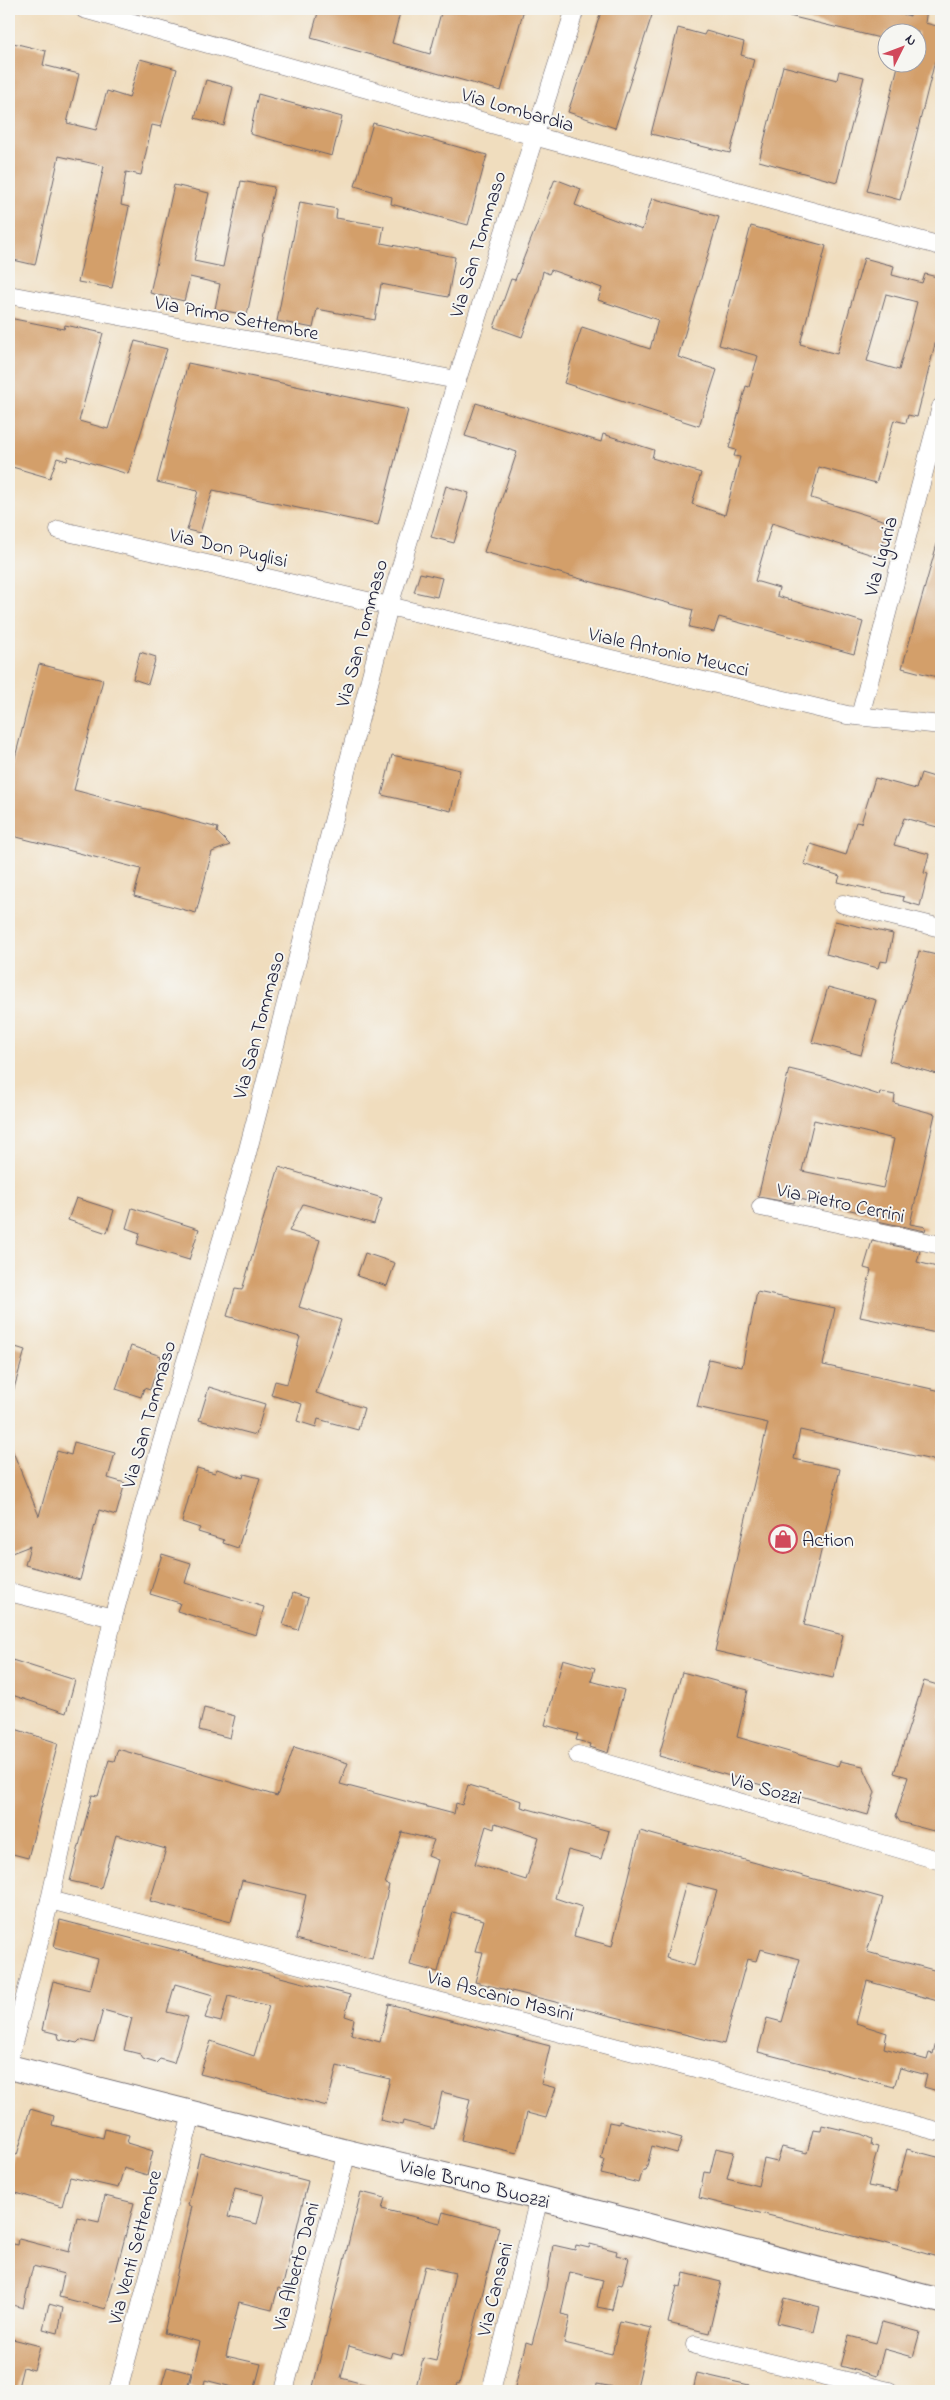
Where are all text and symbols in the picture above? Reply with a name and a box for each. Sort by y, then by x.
north arrow [878,22,928,72]
text: N [900,30,922,51]
street label: Via Lombardia [456,81,577,141]
street label: Via San Tommaso [443,168,515,323]
street label: Via Primo Settembre [151,289,321,350]
street label: Via Liguria [858,513,908,601]
street label: Via Don Puglisi [165,522,290,578]
street label: Via San Tommaso [330,557,397,712]
street label: Viale Antonio Meucci [584,621,752,686]
street label: Via San Tommaso [227,949,294,1104]
street label: Via Pietro Cerrini [773,1176,907,1232]
street label: Via San Tommaso [115,1338,185,1493]
shop icon: Action [768,1524,798,1554]
place label: Action [802,1527,854,1556]
street label: Via Sozzi [725,1766,805,1814]
street label: Via Ascanio Masini [423,1964,577,2031]
street label: Viale Bruno Buozzi [395,2152,553,2218]
street label: Via Venti Settembre [102,2167,171,2329]
street label: Via Alberto Dani [266,2199,329,2335]
street label: Via Cansani [471,2240,522,2341]

